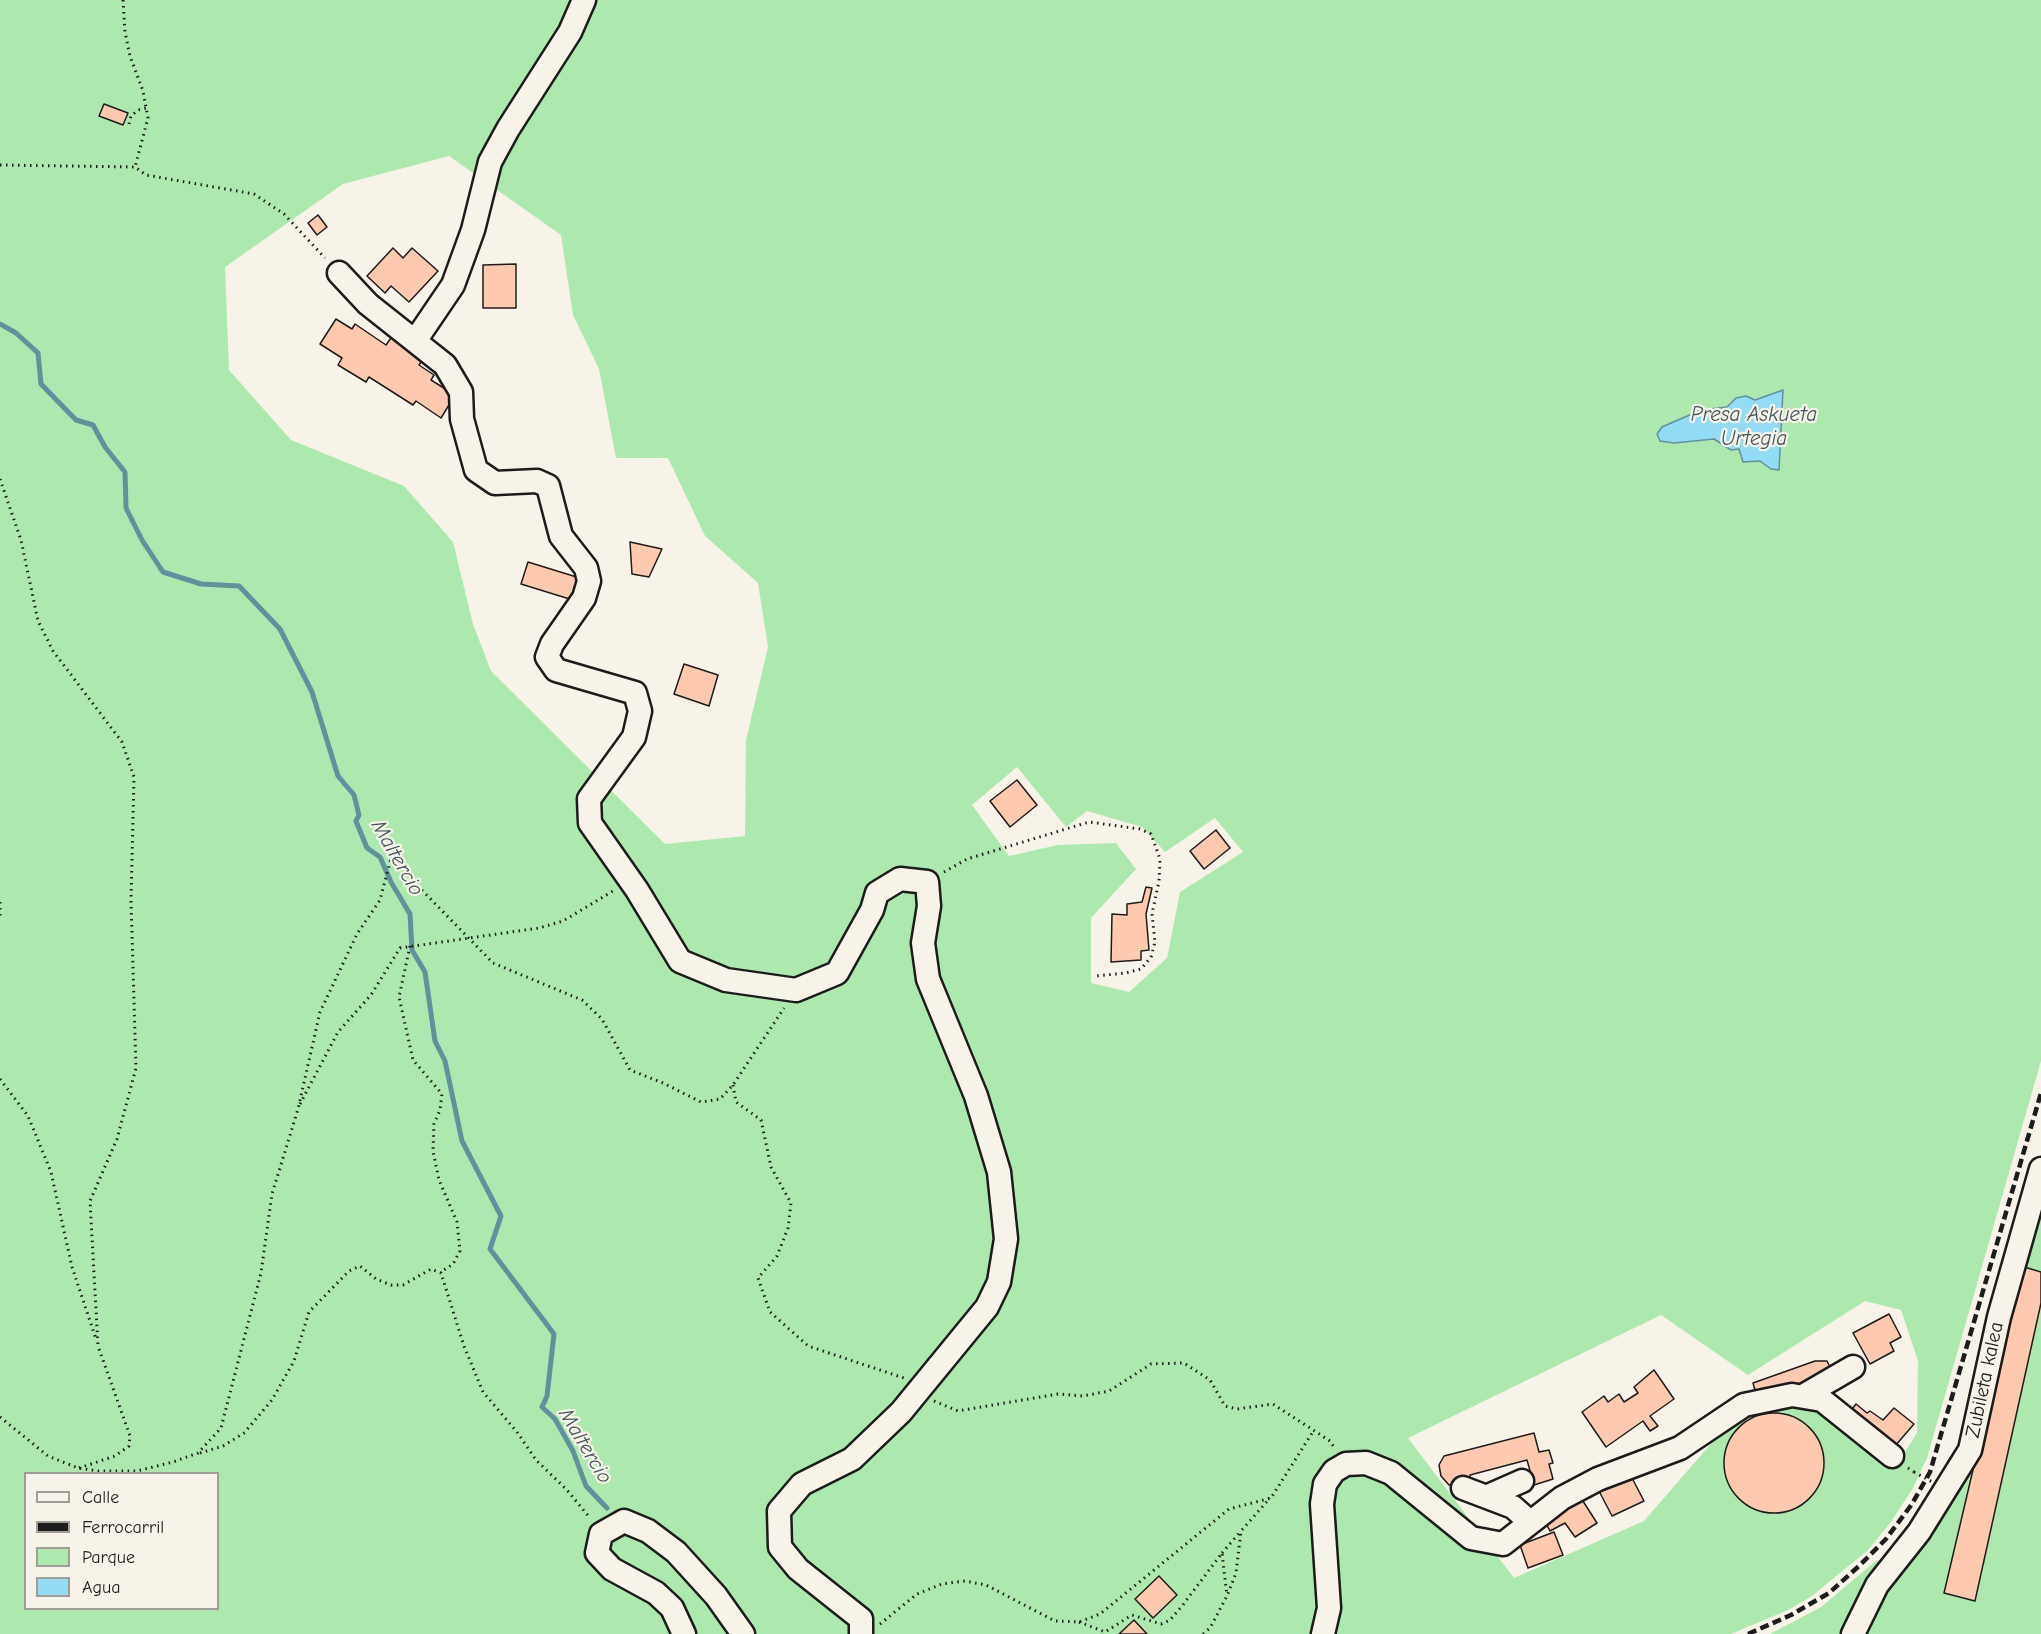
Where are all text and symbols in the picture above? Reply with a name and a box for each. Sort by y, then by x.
water label: Presa Askueta Urtegia [1691,402,1817,452]
water label: Maltercio [365,816,429,900]
street label: Zubileta kalea [1961,1320,2009,1440]
water label: Maltercio [553,1404,617,1488]
legend [24,1472,219,1610]
text: Calle [82,1487,119,1508]
text: Ferrocarril [82,1517,164,1538]
text: Parque [82,1547,135,1568]
text: Agua [82,1577,120,1598]

